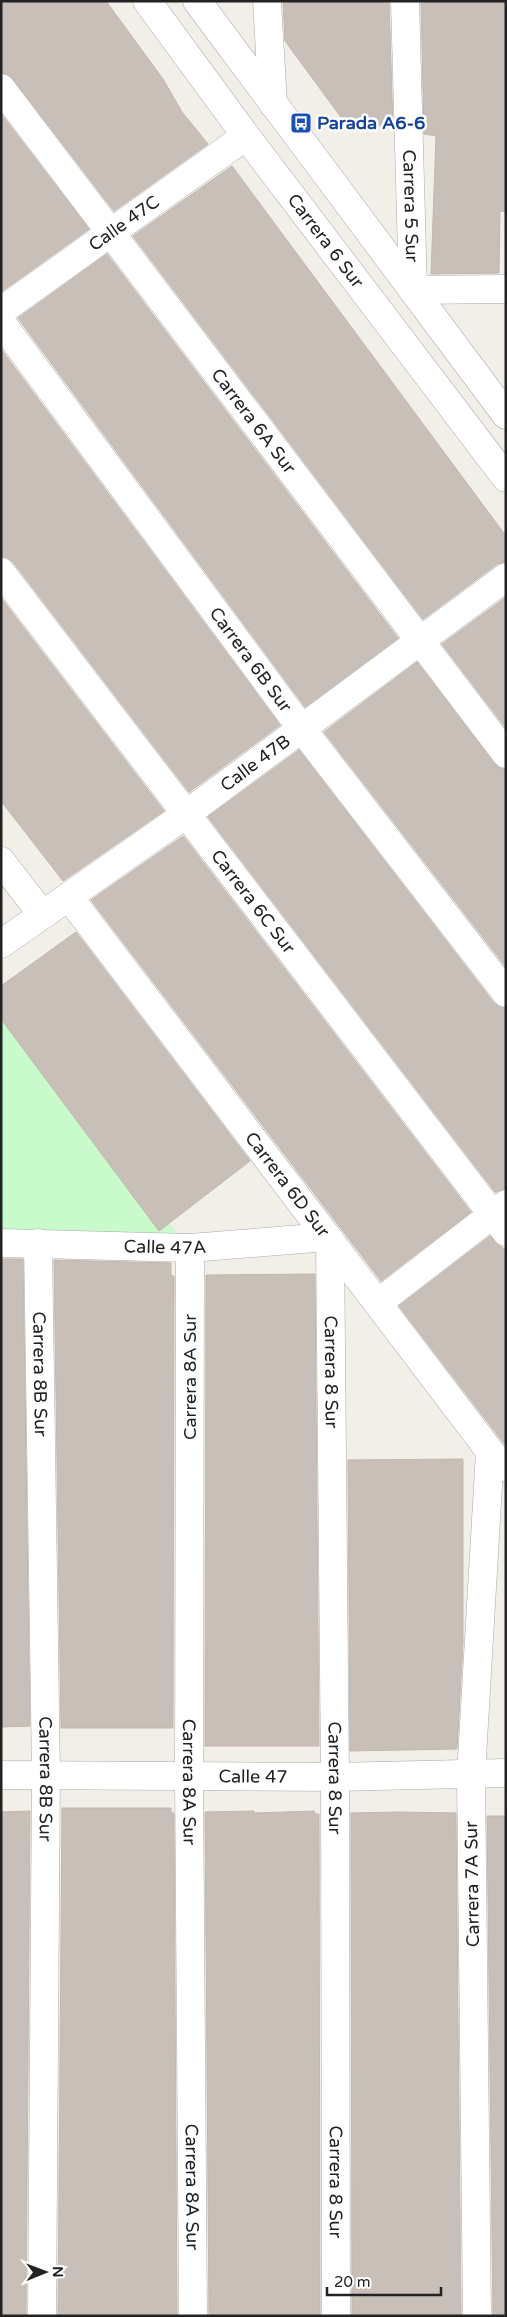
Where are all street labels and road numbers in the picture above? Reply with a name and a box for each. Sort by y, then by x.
street label: Carrera 5 Sur [398,149,423,263]
street label: Carrera 6 Sur [283,189,369,292]
street label: Calle 47C [84,191,163,256]
street label: Carrera 6A Sur [207,364,301,478]
street label: Carrera 6B Sur [205,603,297,717]
street label: Calle 47B [216,730,294,796]
street label: Carrera 6C Sur [206,845,300,958]
street label: Carrera 6D Sur [240,1127,334,1242]
street label: Calle 47A [123,1235,207,1259]
street label: Carrera 8B Sur [28,1311,52,1437]
street label: Carrera 8A Sur [179,1314,201,1440]
street label: Carrera 8 Sur [320,1315,343,1429]
street label: Carrera 8B Sur [34,1716,57,1842]
street label: Carrera 8A Sur [178,1719,201,1845]
street label: Carrera 8 Sur [323,1721,346,1835]
street label: Calle 47 [218,1765,288,1788]
street label: Carrera 7A Sur [460,1821,484,1947]
street label: Carrera 8A Sur [181,2124,204,2250]
street label: Carrera 8 Sur [325,2126,347,2239]

